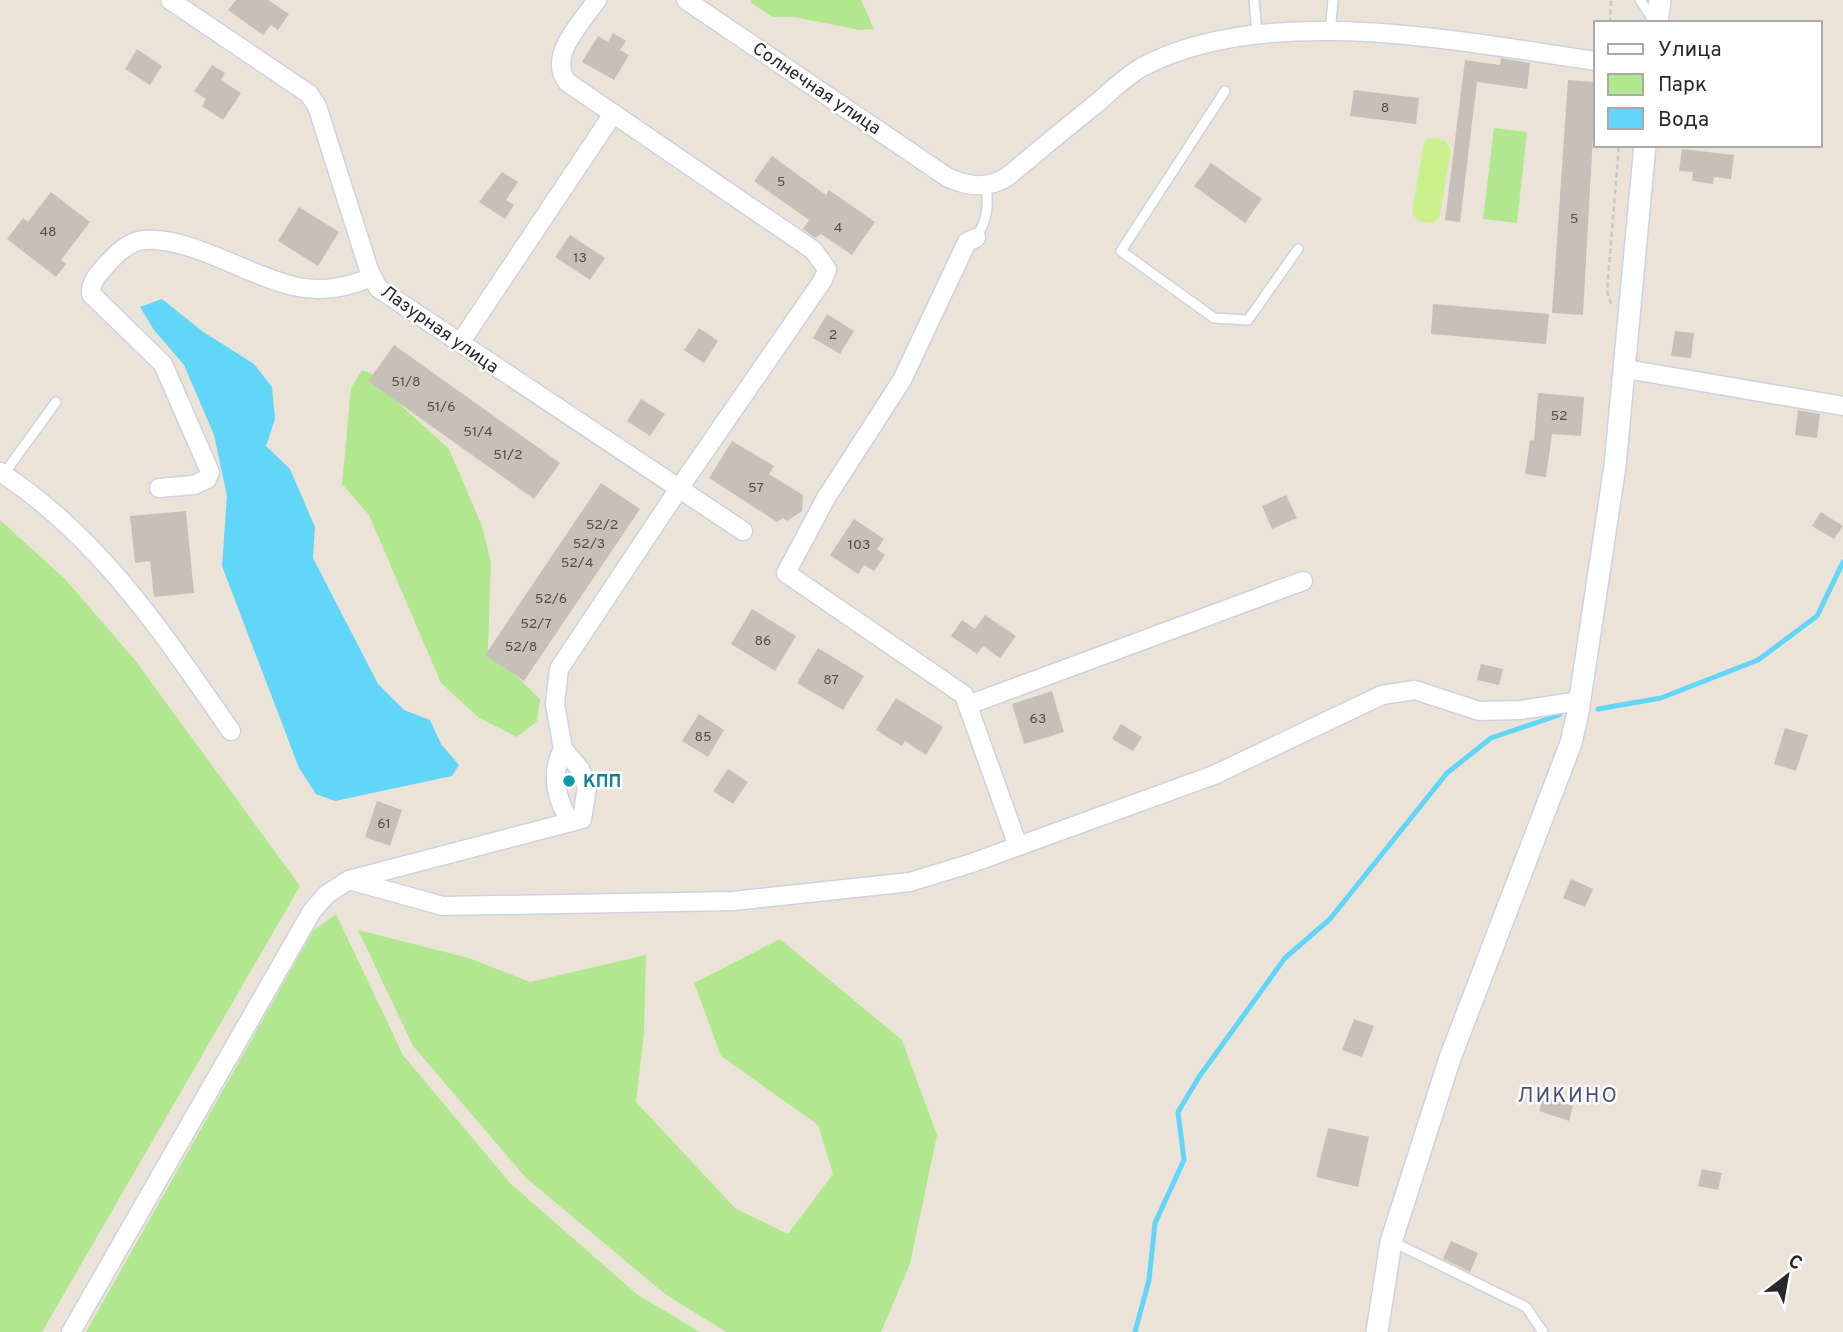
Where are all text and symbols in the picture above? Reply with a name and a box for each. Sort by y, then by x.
legend [1594,21,1822,147]
text: Улица [1658,37,1722,64]
street label: Солнечная улица [747,38,885,141]
text: Парк [1658,72,1707,99]
house number: 8 [1381,100,1389,117]
text: Вода [1658,107,1709,134]
house number: 5 [777,174,785,191]
house number: 5 [1570,211,1578,228]
house number: 4 [834,220,842,237]
house number: 48 [39,224,57,241]
house number: 13 [573,250,587,267]
street label: Лазурная улица [376,281,503,379]
house number: 2 [829,327,837,344]
house number: 51/8 [391,374,421,391]
house number: 51/6 [426,399,456,416]
house number: 52 [1550,408,1568,425]
house number: 51/4 [463,424,493,441]
house number: 51/2 [493,447,523,464]
house number: 57 [748,480,764,497]
house number: 52/2 [586,517,618,534]
house number: 52/3 [573,536,605,553]
house number: 103 [848,537,870,554]
house number: 52/4 [561,555,593,572]
house number: 52/6 [535,591,567,608]
house number: 52/7 [520,616,552,633]
house number: 86 [755,633,771,650]
house number: 52/8 [505,639,537,656]
house number: 87 [823,672,839,689]
house number: 63 [1030,711,1046,728]
house number: 85 [694,729,712,746]
place label: КПП [583,771,621,794]
marker: КПП [561,773,577,789]
house number: 61 [377,816,391,833]
district label: ЛИКИНО [1517,1083,1619,1110]
north arrow [1752,1241,1822,1311]
text: С [1783,1250,1806,1277]

